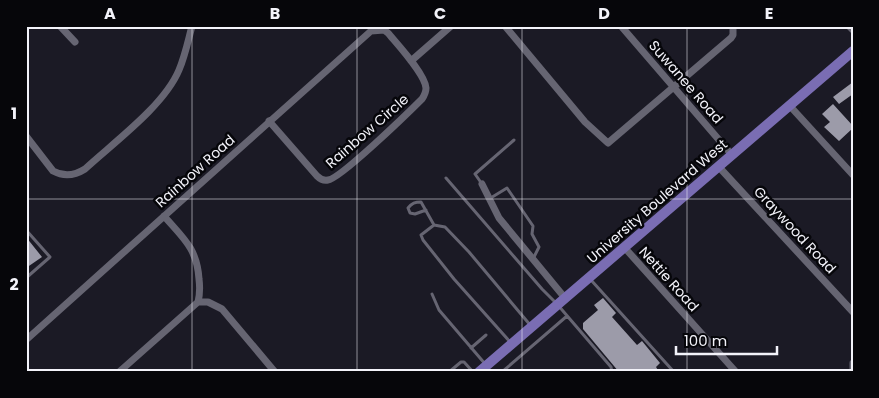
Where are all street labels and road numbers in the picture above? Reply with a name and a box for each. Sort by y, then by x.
street label: Suwanee Road [644,36,728,128]
street label: Rainbow Circle [321,89,413,173]
street label: Rainbow Road [151,130,239,212]
street label: University Boulevard West [582,134,732,268]
street label: Graywood Road [749,182,841,278]
street label: Nettie Road [634,242,704,316]

